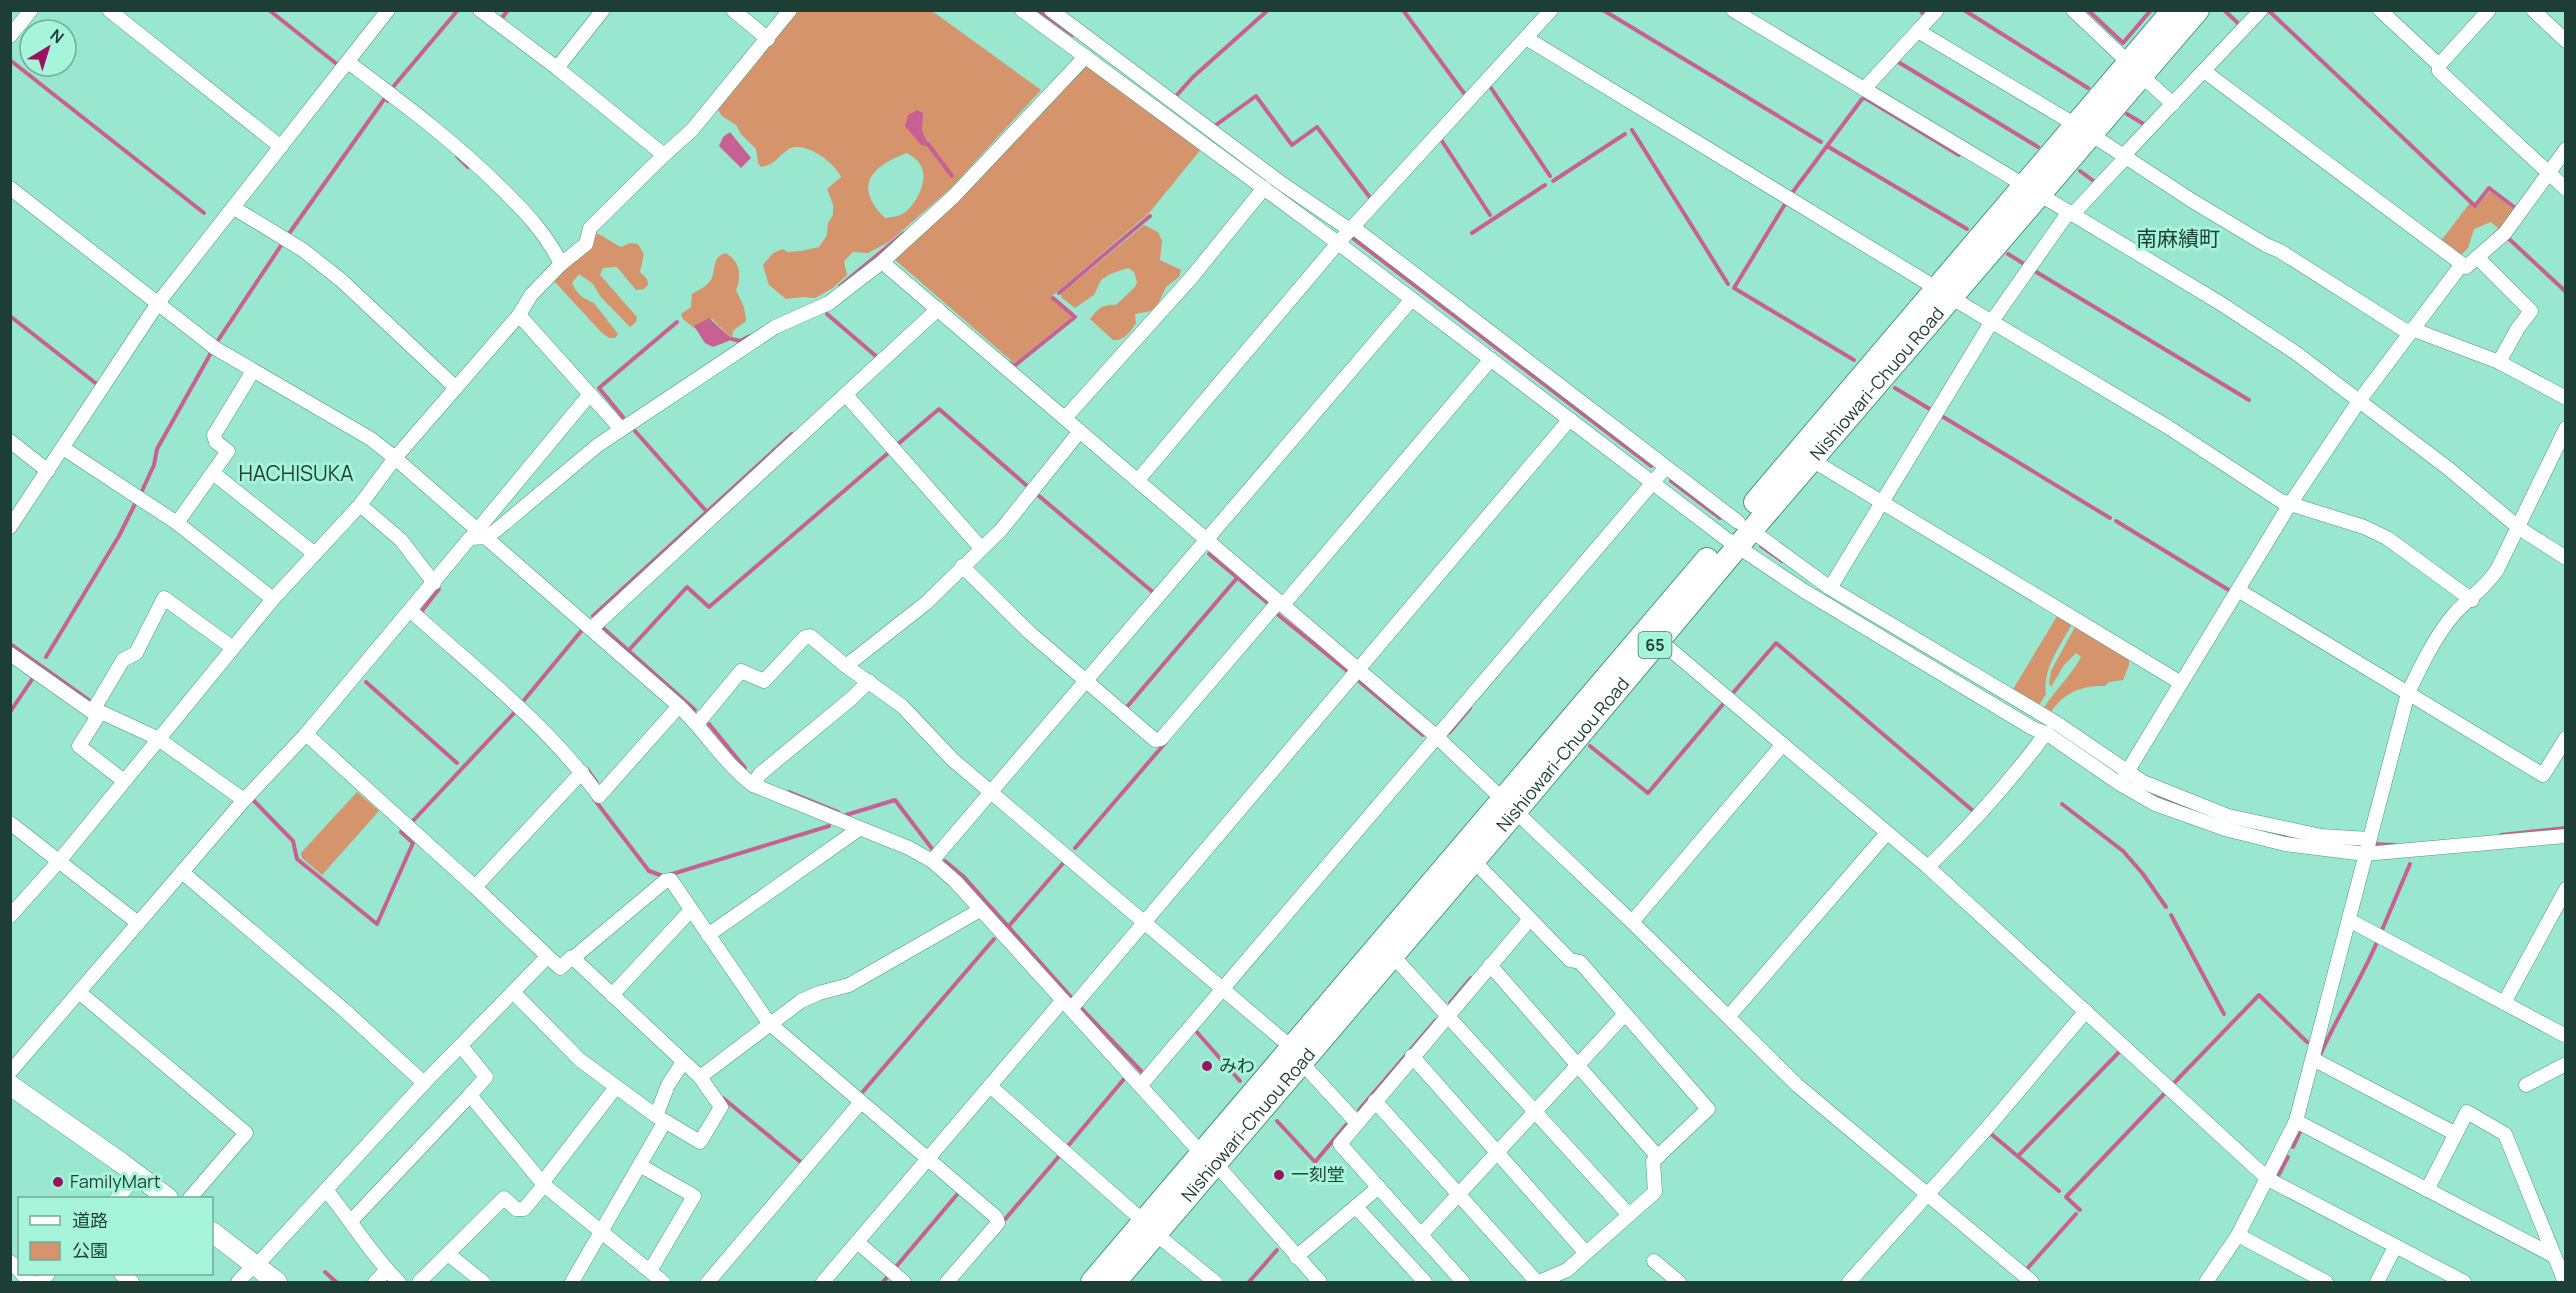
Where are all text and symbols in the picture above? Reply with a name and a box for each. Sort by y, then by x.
north arrow [18,18,78,78]
text: N [46,24,69,48]
district label: 南麻績町 [2136,224,2220,252]
street label: Nishiowari-Chuou Road [1804,302,1949,465]
district label: HACHISUKA [238,459,354,487]
road number: 65 [1638,632,1672,658]
street label: Nishiowari-Chuou Road [1491,672,1634,836]
street label: Nishiowari-Chuou Road [1176,1043,1320,1206]
place label: みわ [1219,1053,1255,1077]
marker: みわ [1200,1059,1214,1073]
place label: 一刻堂 [1291,1162,1345,1186]
marker: 一刻堂 [1272,1168,1286,1182]
place label: FamilyMart [70,1169,161,1193]
marker: FamilyMart [51,1175,65,1189]
legend [18,1197,213,1275]
text: 道路 [72,1208,108,1232]
text: 公園 [72,1238,108,1262]

